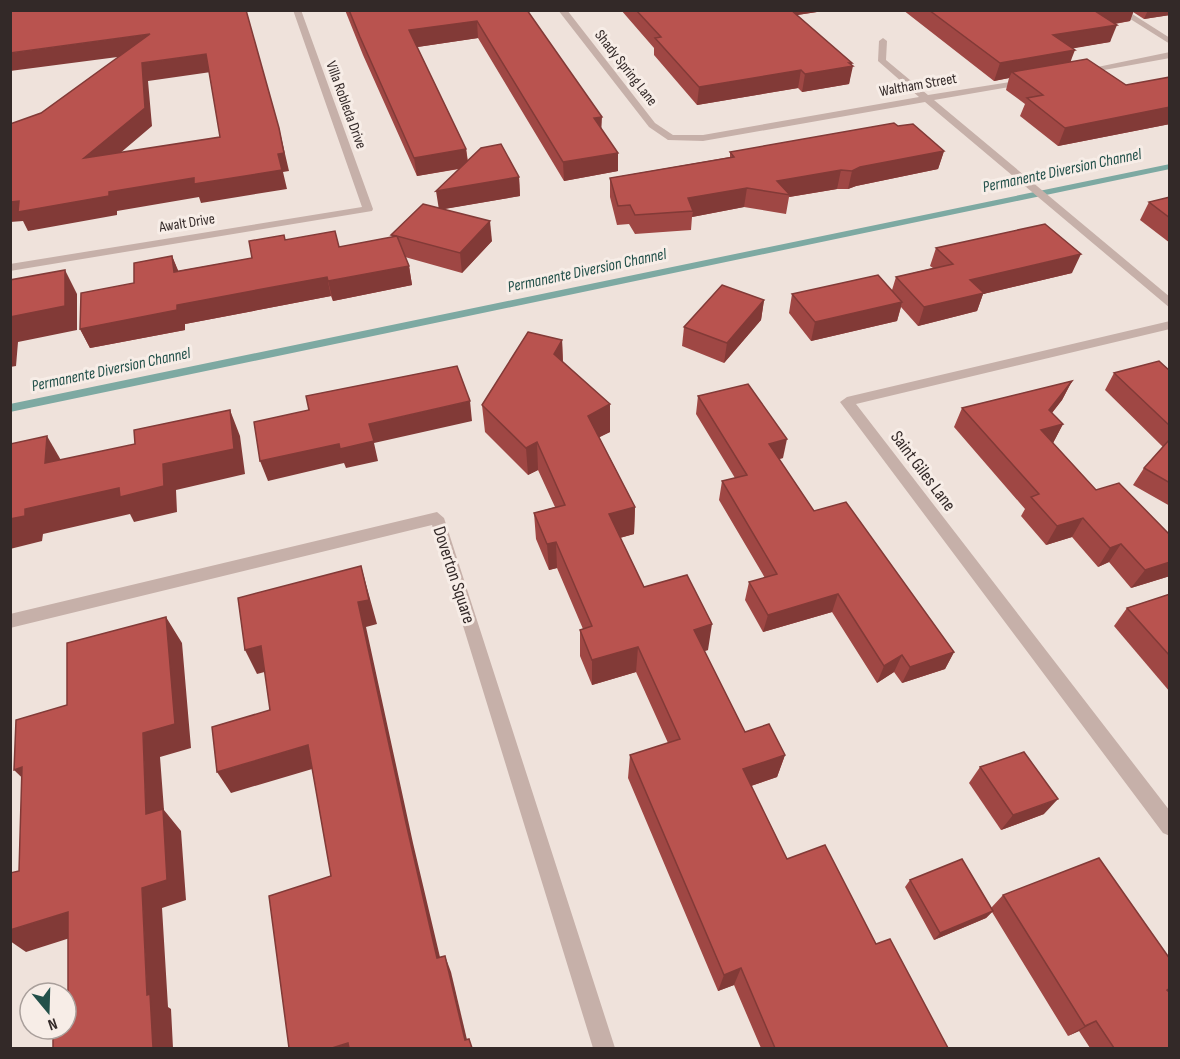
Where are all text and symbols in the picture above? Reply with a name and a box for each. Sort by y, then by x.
street label: Shady Spring Lane [590,26,662,110]
street label: Villa Robleda Drive [321,59,371,151]
street label: Waltham Street [878,69,959,101]
water label: Permanente Diversion Channel [981,145,1144,197]
street label: Awalt Drive [157,209,216,237]
water label: Permanente Diversion Channel [506,245,669,297]
water label: Permanente Diversion Channel [30,344,193,396]
street label: Saint Giles Lane [886,427,960,515]
street label: Doverton Square [428,524,480,626]
north arrow [18,981,78,1041]
text: N [45,1013,60,1034]

